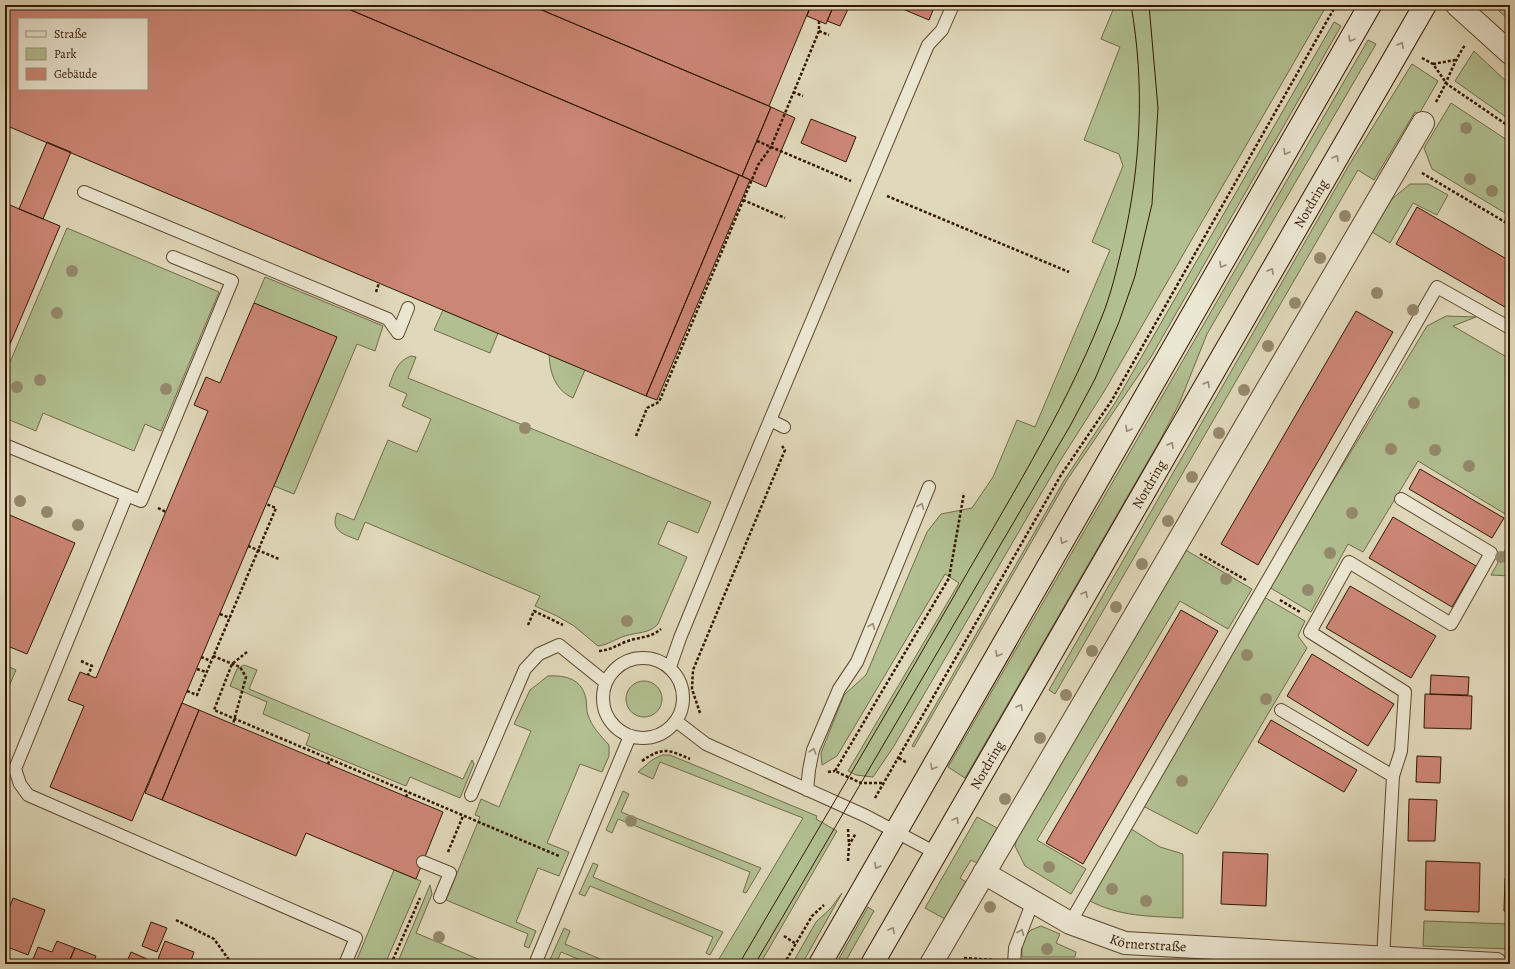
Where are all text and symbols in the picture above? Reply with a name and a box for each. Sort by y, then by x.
legend [18,18,148,90]
text: Straße [54,26,87,42]
one-way arrow [1348,35,1355,42]
one-way arrow [1396,42,1403,49]
text: Park [54,46,77,62]
text: Gebäude [54,66,97,82]
one-way arrow [1284,148,1291,155]
one-way arrow [1332,155,1339,162]
street label: Nordring [1289,176,1333,232]
one-way arrow [1219,261,1226,268]
one-way arrow [1267,268,1274,275]
one-way arrow [1202,381,1209,388]
one-way arrow [1125,424,1132,432]
one-way arrow [1167,442,1174,450]
street label: Nordring [1128,456,1171,512]
one-way arrow [917,503,925,510]
one-way arrow [1060,537,1068,544]
one-way arrow [1081,591,1088,599]
one-way arrow [867,623,875,631]
one-way arrow [996,650,1003,657]
one-way arrow [1016,704,1023,711]
street label: Nordring [966,737,1009,793]
one-way arrow [808,748,817,755]
one-way arrow [931,762,938,770]
one-way arrow [951,817,958,824]
one-way arrow [874,862,881,869]
one-way arrow [887,927,894,934]
one-way arrow [1017,928,1025,935]
street label: Körnerstraße [1107,929,1187,956]

